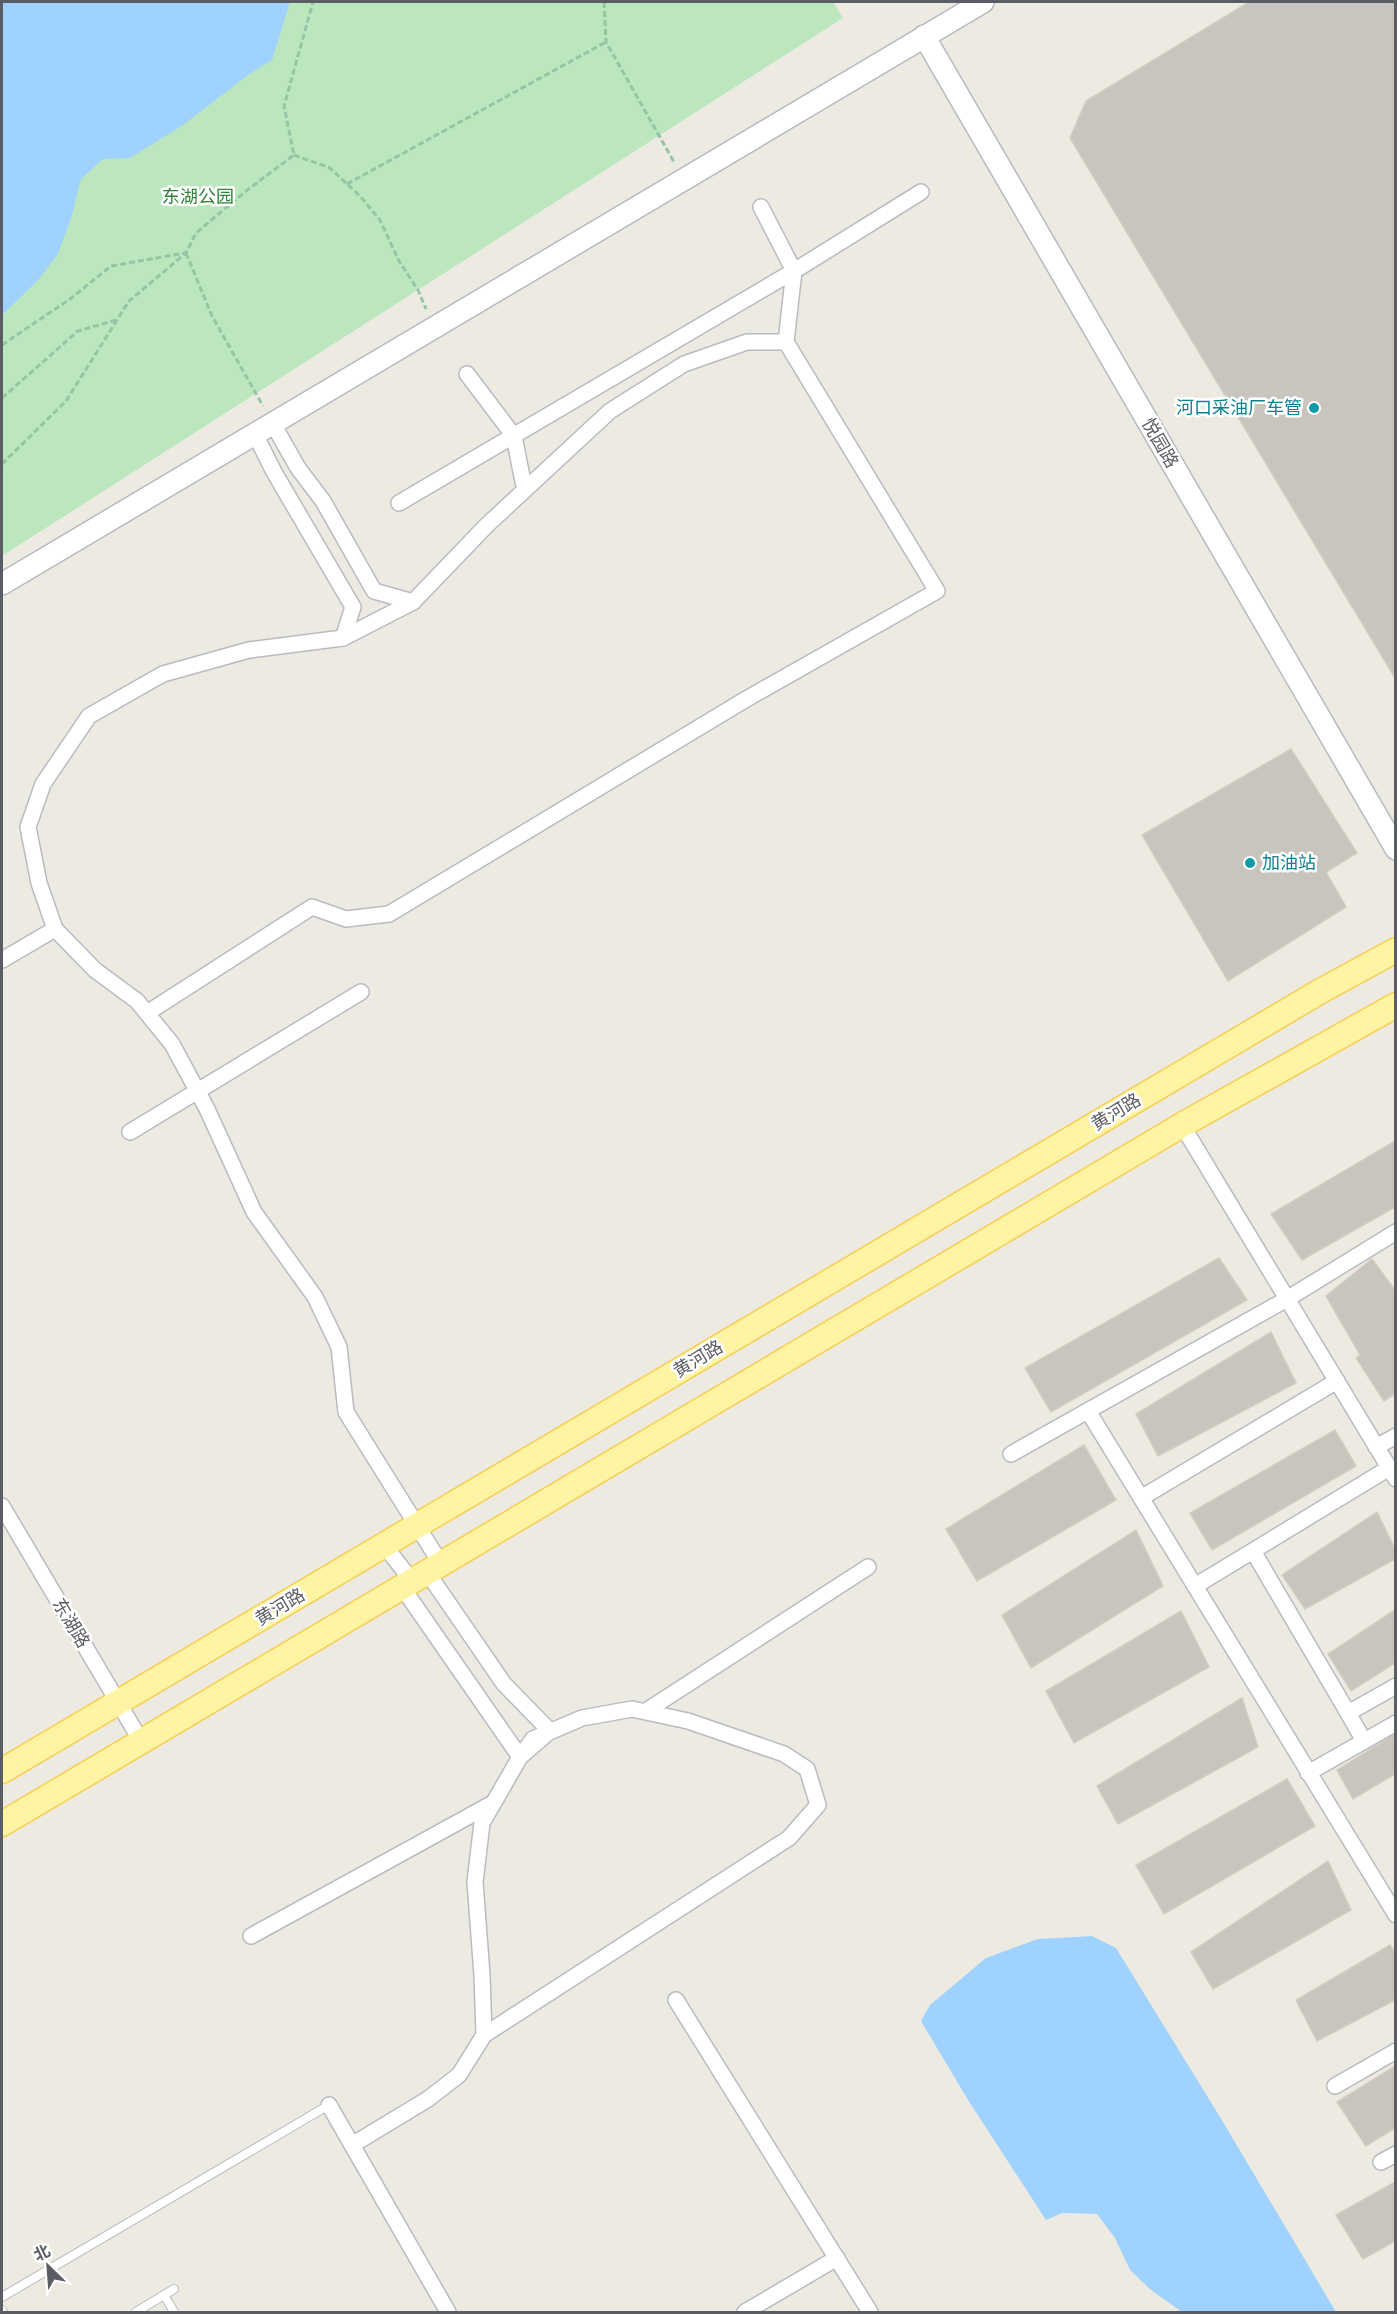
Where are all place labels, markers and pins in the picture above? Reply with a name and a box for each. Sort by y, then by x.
place label: 河口采油厂车管 [1176,396,1302,419]
marker: 河口采油厂车管 [1307,401,1321,415]
place label: 加油站 [1262,851,1316,874]
marker: 加油站 [1243,856,1257,870]

